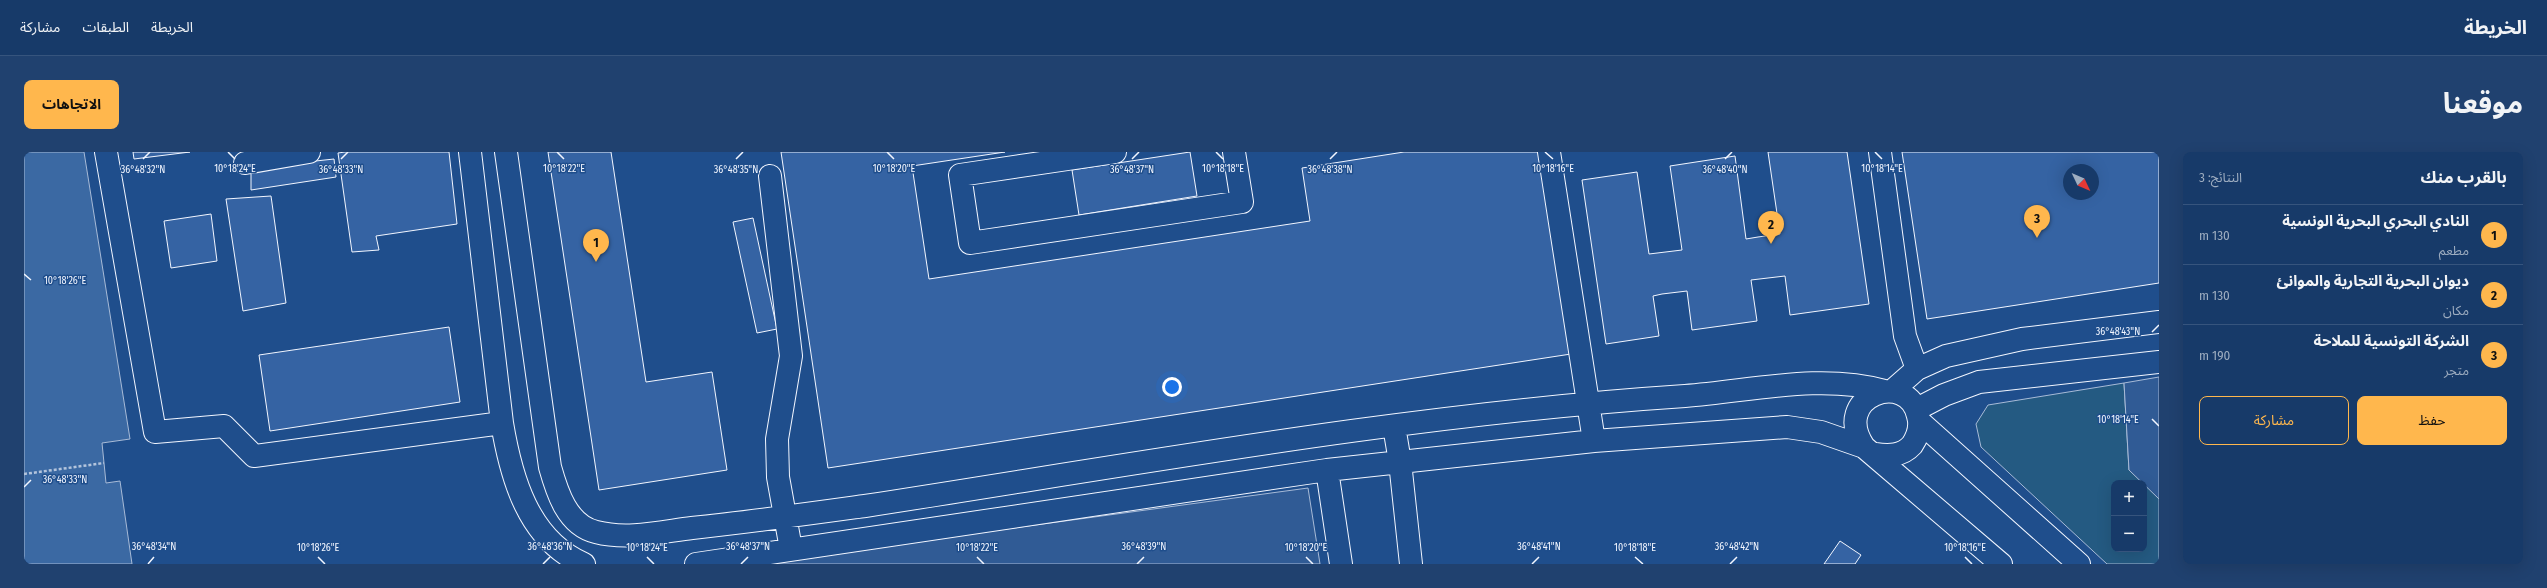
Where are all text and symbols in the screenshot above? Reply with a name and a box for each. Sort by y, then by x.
text: الخريطة [2464,16,2527,39]
text: مشاركة [20,19,60,36]
text: الطبقات [82,19,129,36]
text: الخريطة [151,19,193,36]
button: الاتجاهات [24,80,119,129]
text: موقعنا [2443,87,2523,120]
text: 10°18'24"E [214,163,256,175]
text: 10°18'22"E [543,163,585,175]
text: 10°18'20"E [873,163,916,175]
text: 10°18'18"E [1202,163,1244,175]
text: 10°18'16"E [1532,163,1574,175]
text: 10°18'14"E [1861,163,1903,175]
text: 36°48'32"N [121,164,165,176]
text: 36°48'33"N [319,164,363,176]
text: 36°48'35"N [714,164,758,176]
text: 36°48'37"N [1110,164,1154,176]
text: 36°48'38"N [1308,164,1352,176]
text: 36°48'40"N [1702,164,1748,176]
north arrow [2063,164,2099,200]
text: بالقرب منك [2421,167,2507,188]
text: النتائج: 3 [2199,170,2242,185]
pin: 3 [2024,205,2050,238]
pin: 2 [1758,211,1784,244]
text: النادي البحري البحرية الونسية [2282,212,2469,230]
text: 130 m [2199,228,2230,243]
text: 1 [2491,228,2497,243]
pin: 1 [583,229,609,262]
text: مطعم [2439,243,2469,258]
text: ديوان البحرية التجارية والموانئ [2277,272,2469,290]
text: 10°18'26"E [44,275,86,287]
text: 130 m [2199,288,2230,303]
text: 2 [2491,288,2497,303]
text: مكان [2443,303,2469,318]
text: 36°48'43"N [2096,326,2140,338]
text: الشركة التونسية للملاحة [2314,332,2469,350]
text: 190 m [2199,348,2230,363]
text: 3 [2491,348,2497,363]
text: متجر [2444,363,2469,378]
your location [1162,377,1182,397]
button: مشاركة [2199,396,2349,445]
button: حفظ [2357,396,2507,445]
text: 10°18'14"E [2097,414,2139,426]
text: 36°48'33"N [43,474,87,486]
map controls [2111,480,2147,552]
button: + [2111,480,2147,516]
button: − [2111,516,2147,552]
text: 36°48'34"N [132,541,176,553]
text: 36°48'36"N [528,541,572,553]
text: 36°48'37"N [726,541,770,553]
text: 36°48'39"N [1122,541,1166,553]
text: 36°48'41"N [1517,541,1561,553]
text: 36°48'42"N [1715,541,1759,553]
text: 10°18'26"E [297,542,339,554]
text: 10°18'24"E [626,542,668,554]
text: 10°18'22"E [956,542,998,554]
text: 10°18'20"E [1285,542,1328,554]
text: 10°18'18"E [1614,542,1656,554]
text: 10°18'16"E [1944,542,1986,554]

